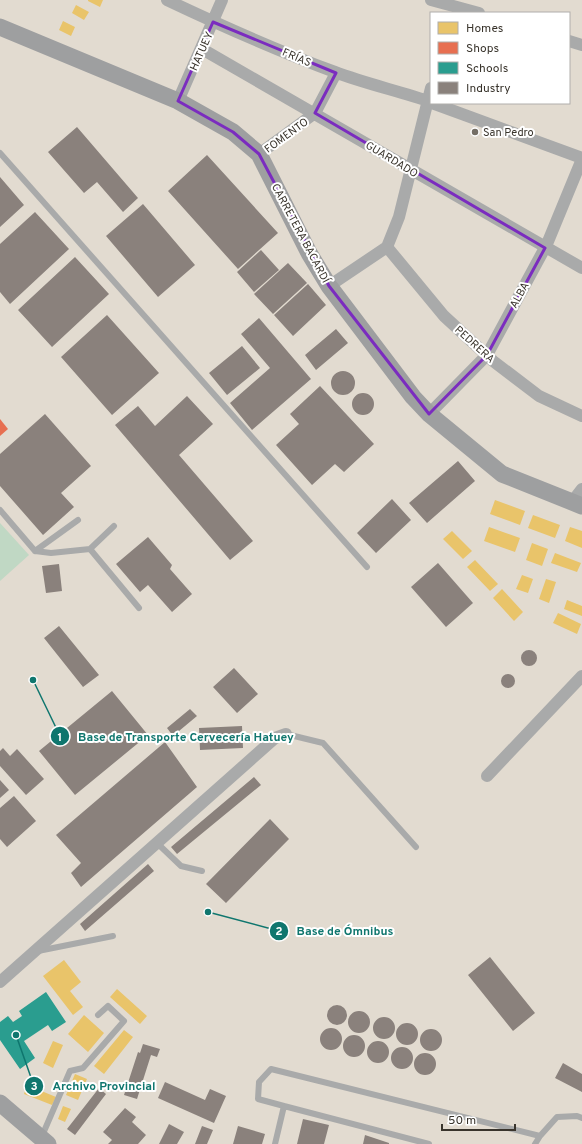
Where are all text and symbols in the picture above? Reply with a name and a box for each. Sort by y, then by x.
legend [430,12,570,104]
text: Homes [466,21,503,37]
street label: HATUEY [187,30,217,73]
text: Shops [466,41,499,57]
street label: FRÍAS [280,45,314,70]
text: Schools [466,61,508,77]
text: Industry [466,81,511,97]
street label: FOMENTO [262,115,311,157]
place label: San Pedro [483,126,534,140]
marker: San Pedro [470,127,480,137]
street label: GUARDADO [363,139,420,181]
street label: CARRETERA BACARDÍ [268,181,334,286]
street label: ALBA [507,280,533,311]
street label: PEDRERA [451,323,497,366]
callout: Base de Transporte Cervecería Hatuey [50,724,302,748]
text: 1 [58,730,62,746]
text: Base de Transporte Cervecería Hatuey [78,730,294,746]
callout: Base de Ómnibus [269,919,401,943]
text: 2 [275,924,283,940]
text: Base de Ómnibus [297,924,394,940]
callout: Archivo Provincial [24,1074,163,1098]
text: 3 [30,1079,38,1095]
text: Archivo Provincial [53,1079,155,1095]
scale bar [442,1106,515,1132]
text: 50 m [448,1113,476,1129]

